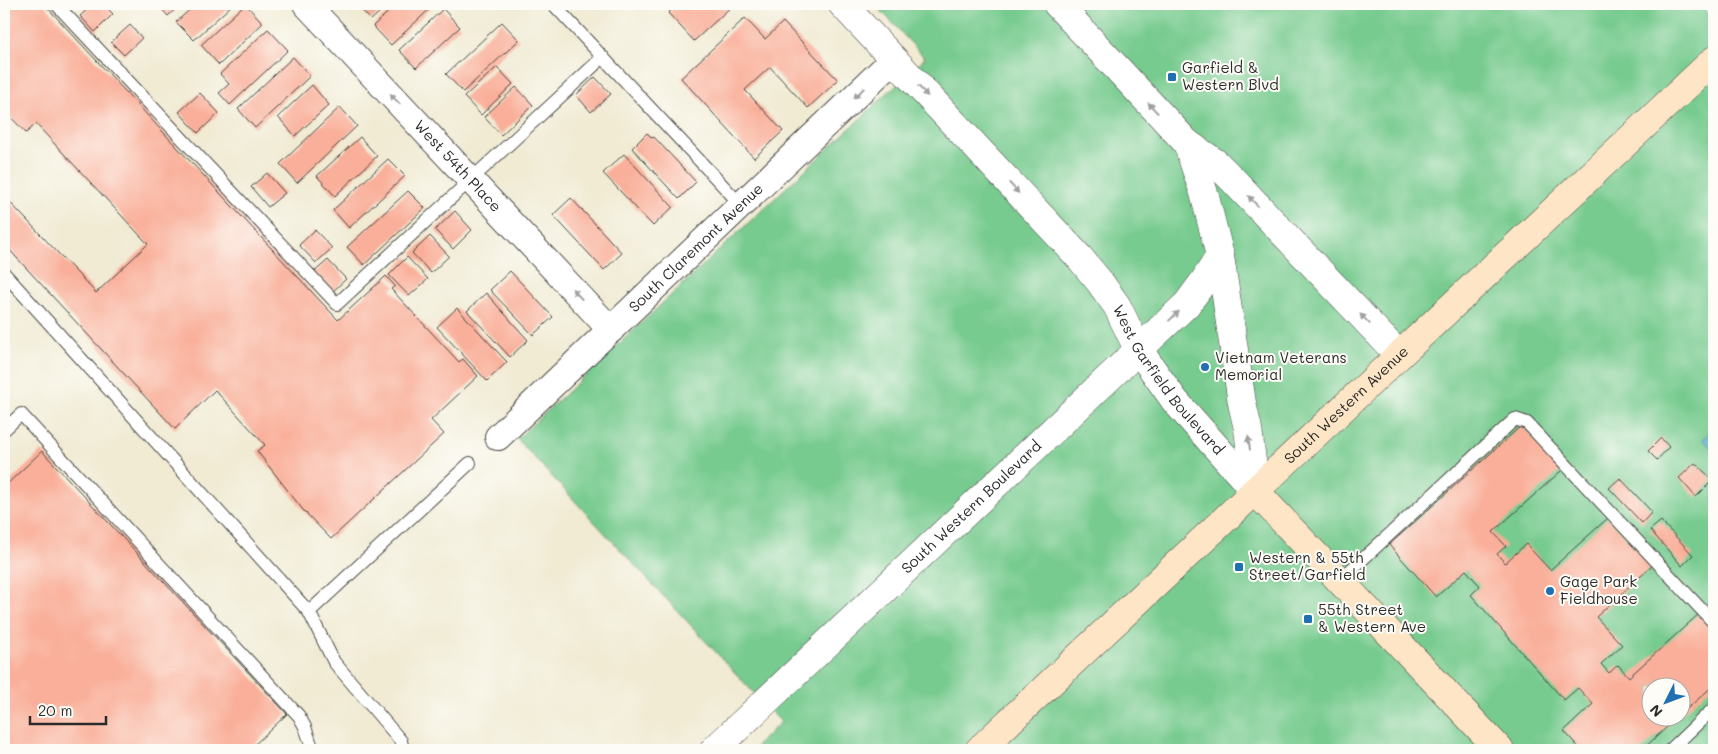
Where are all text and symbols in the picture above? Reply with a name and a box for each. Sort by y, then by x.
place label: Garfield & Western Blvd [1182,57,1279,94]
marker: Garfield & Western Blvd [1166,71,1178,83]
one-way arrow [917,84,929,96]
one-way arrow [853,87,865,99]
one-way arrow [389,93,401,105]
one-way arrow [1148,101,1159,114]
street label: West 54th Place [410,115,506,216]
street label: South Claremont Avenue [624,178,767,316]
one-way arrow [1008,181,1020,193]
one-way arrow [1247,196,1259,208]
one-way arrow [572,288,583,300]
street label: West Garfield Boulevard [1109,301,1229,459]
one-way arrow [1167,310,1179,322]
one-way arrow [1359,314,1371,326]
street label: South Western Avenue [1279,341,1412,468]
place label: Vietnam Veterans Memorial [1215,347,1347,384]
marker: Vietnam Veterans Memorial [1199,361,1211,373]
street label: South Western Boulevard [896,435,1045,577]
one-way arrow [1245,435,1253,451]
place label: Western & 55th Street/Garfield [1249,547,1366,584]
marker: Western & 55th Street/Garfield [1233,561,1245,573]
place label: Gage Park Fieldhouse [1560,571,1638,608]
marker: Gage Park Fieldhouse [1544,585,1556,597]
place label: 55th Street & Western Ave [1318,599,1426,636]
marker: 55th Street & Western Ave [1302,613,1314,625]
north arrow [1640,676,1690,726]
scale bar [30,694,106,726]
text: 20 m [38,700,72,720]
text: N [1645,701,1667,721]

